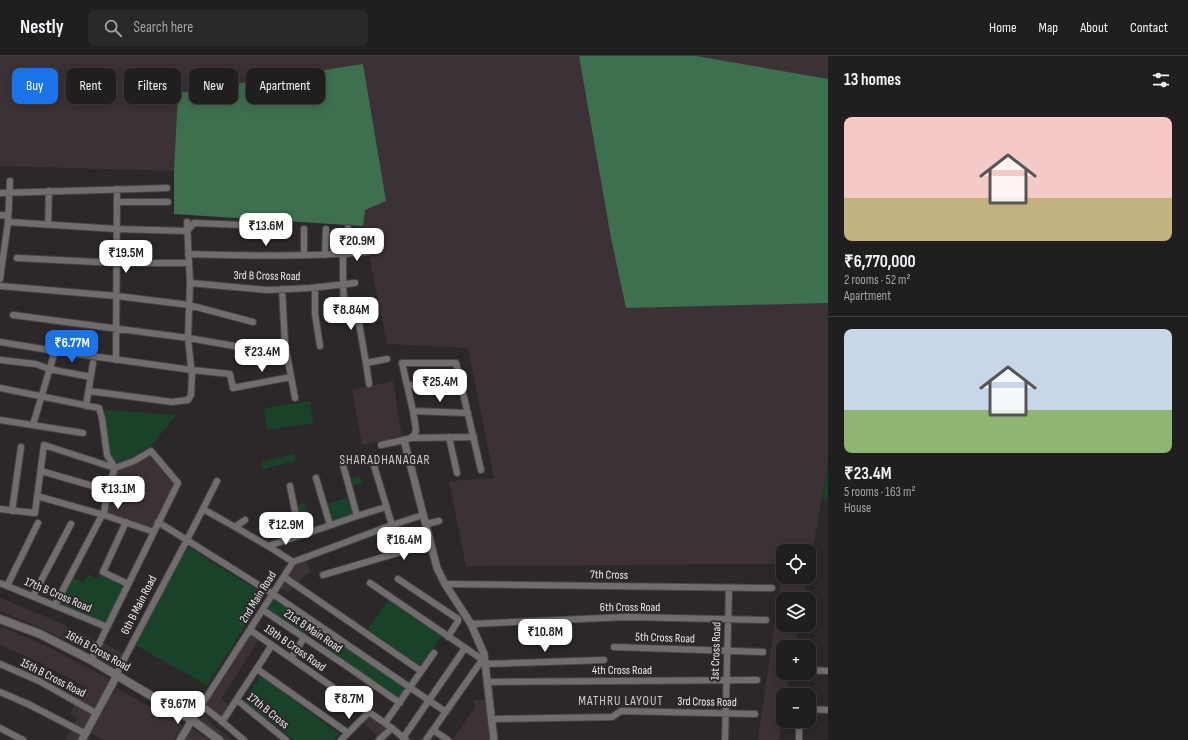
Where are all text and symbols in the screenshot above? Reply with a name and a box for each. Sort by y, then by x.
search box [88,10,368,46]
text: Nestly [20,16,64,39]
icon: search [102,17,124,39]
text: Search here [134,18,193,37]
text: Home [989,19,1017,36]
text: Map [1039,19,1058,36]
text: About [1080,19,1108,36]
text: Contact [1130,19,1168,36]
chip: Buy [12,68,58,104]
chip: Rent [66,68,116,104]
chip: Filters [124,68,181,104]
chip: New [189,68,238,104]
chip: Apartment [246,68,325,104]
icon: filters [1150,69,1172,91]
text: 13 homes [844,70,901,90]
icon: home [972,143,1044,215]
pin: ₹13.6M [233,213,299,247]
text: ₹13.6M [248,218,284,234]
pin: ₹20.9M [324,228,390,262]
text: ₹20.9M [339,233,375,249]
pin: ₹19.5M [93,240,159,274]
text: ₹19.5M [108,245,144,261]
text: ₹6,770,000 [844,252,916,272]
street label: 3rd B Cross Road [233,268,301,284]
text: 2 rooms · 52 m² [844,272,911,288]
text: Apartment [844,288,891,304]
pin: ₹8.84M [318,297,384,331]
text: ₹8.84M [332,302,370,318]
pin: ₹6.77M [39,330,105,364]
text: ₹6.77M [54,335,90,351]
pin: ₹23.4M [229,339,295,373]
text: ₹23.4M [244,344,280,360]
icon: home [972,355,1044,427]
pin: ₹25.4M [407,369,473,403]
text: ₹25.4M [422,374,458,390]
district label: SHARADHANAGAR [340,452,430,468]
text: ₹23.4M [844,464,891,484]
pin: ₹13.1M [85,476,151,510]
text: ₹13.1M [101,481,135,497]
text: 5 rooms · 163 m² [844,484,915,500]
text: House [844,500,871,516]
pin: ₹12.9M [253,512,319,546]
text: ₹12.9M [268,517,304,533]
pin: ₹16.4M [371,527,437,561]
text: ₹16.4M [386,532,422,548]
map controls [776,544,816,728]
button: locate [776,544,816,584]
street label: 7th Cross [590,567,628,583]
street label: 2nd Main Road [236,568,280,626]
street label: 6th B Main Road [118,573,160,637]
street label: 17th B Cross Road [22,574,94,616]
button: layers [776,592,816,632]
street label: 6th Cross Road [600,600,660,615]
street label: 21st B Main Road [281,606,345,656]
pin: ₹10.8M [512,619,578,653]
street label: 19th B Cross Road [261,621,329,675]
street label: 1st Cross Road [707,622,725,680]
text: ₹10.8M [527,624,563,640]
street label: 16th B Cross Road [63,627,133,675]
street label: 5th Cross Road [635,629,695,647]
button: + [776,640,816,680]
street label: 15th B Cross Road [18,655,88,701]
street label: 4th Cross Road [592,663,652,678]
pin: ₹8.7M [321,686,377,720]
button: − [776,688,816,728]
street label: 17th B Cross [244,690,292,732]
pin: ₹9.67M [145,691,211,725]
text: ₹8.7M [334,691,364,707]
district label: MATHRU LAYOUT [578,693,664,709]
street label: 3rd Cross Road [677,694,737,710]
text: ₹9.67M [160,696,196,712]

